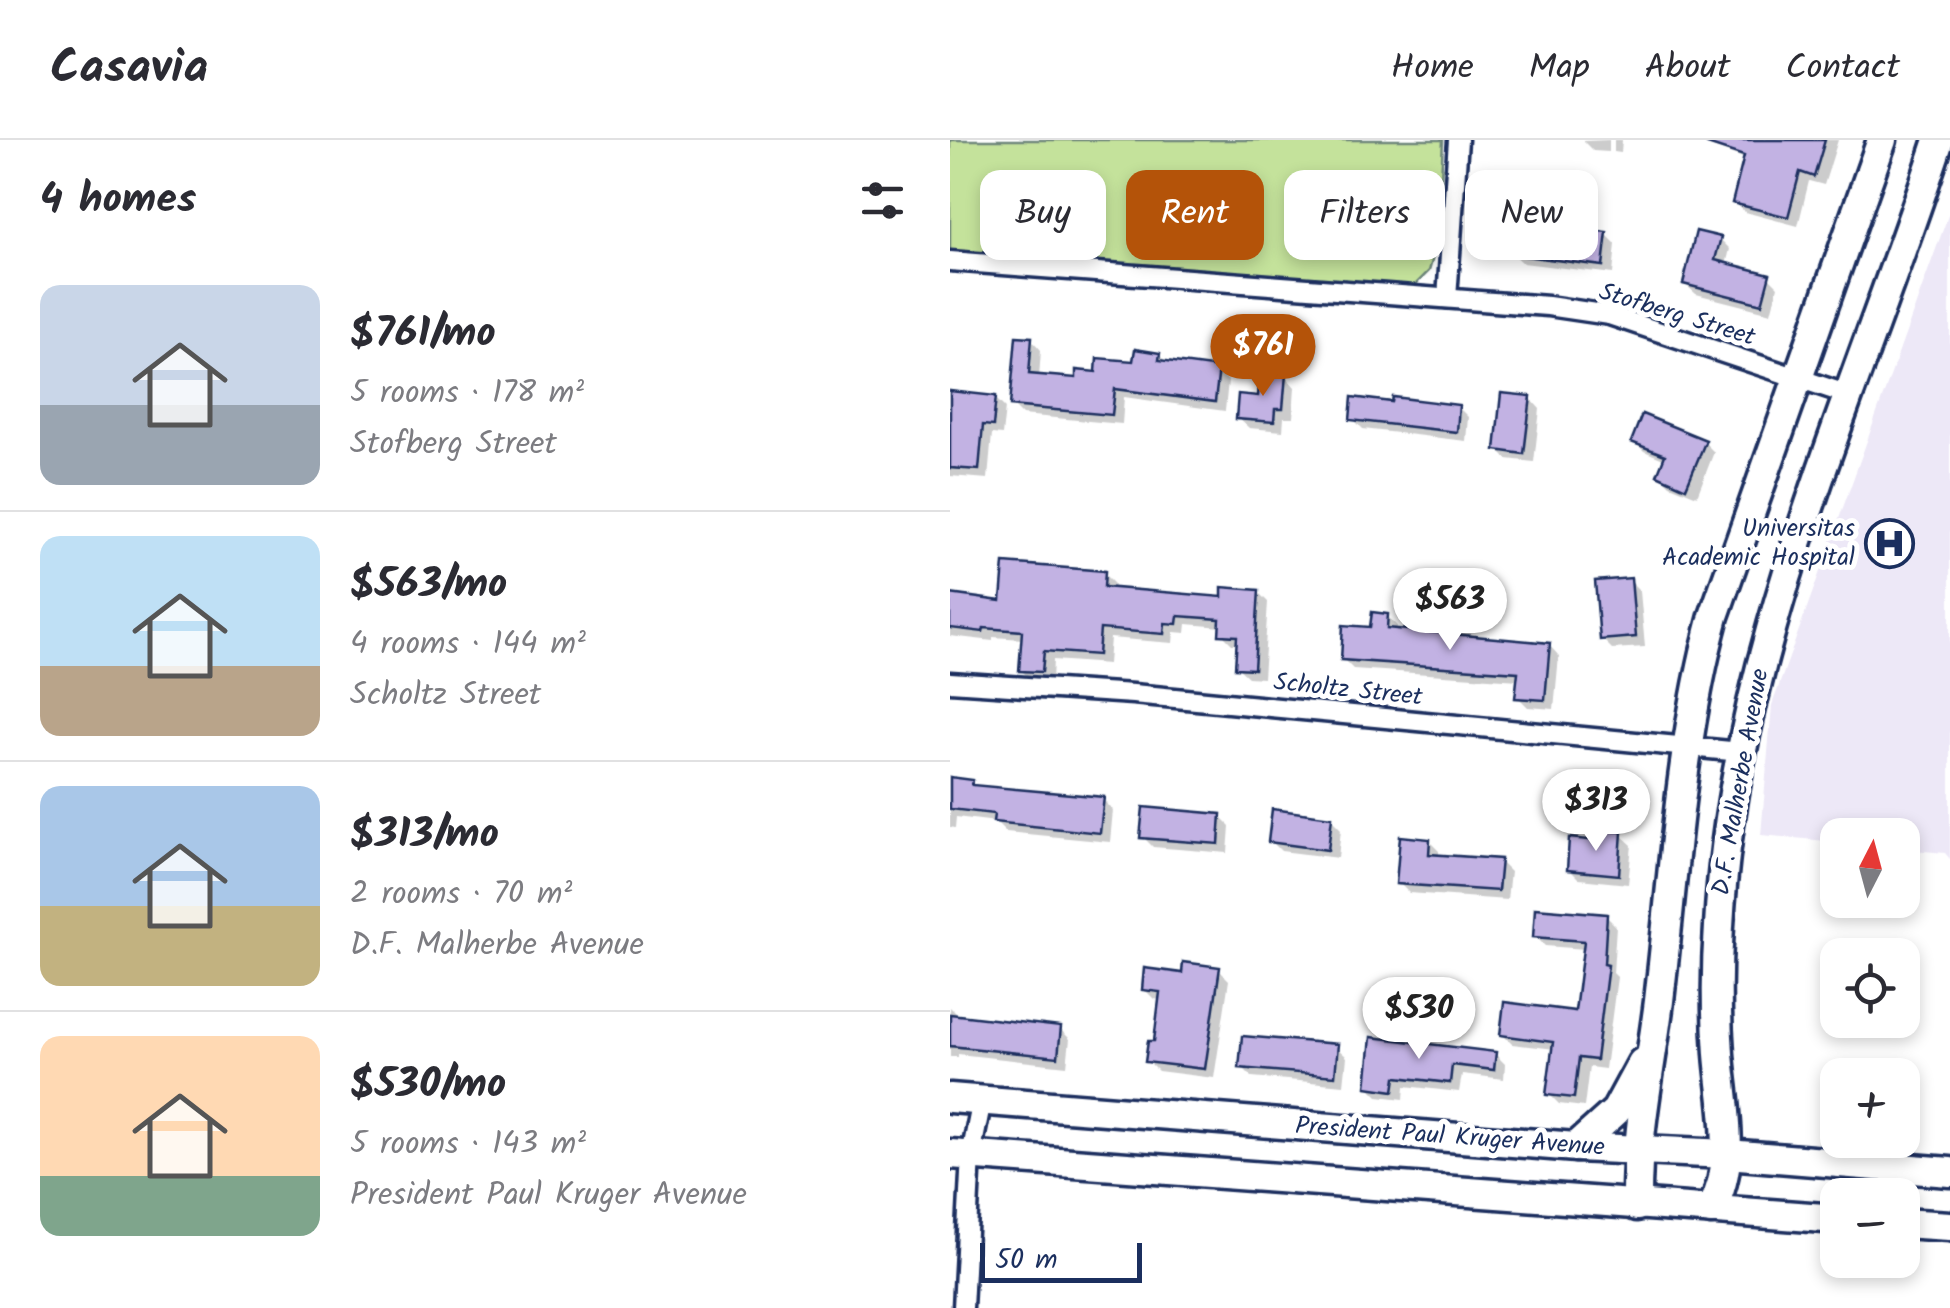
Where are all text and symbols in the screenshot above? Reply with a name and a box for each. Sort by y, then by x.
text: Casavia [50,31,208,107]
text: Home [1391,41,1474,97]
text: Map [1529,41,1590,97]
text: About [1645,41,1730,97]
text: Contact [1785,41,1900,97]
text: 4 homes [40,167,196,234]
chip: Buy [980,170,1106,260]
chip: Rent [1126,170,1264,260]
chip: Filters [1284,170,1445,260]
chip: New [1465,170,1598,260]
icon: filters [855,173,910,228]
street label: Stofberg Street [1594,272,1760,358]
text: $761/mo [350,301,496,368]
pin: $761 [1204,314,1322,399]
text: $761 [1232,321,1294,372]
icon: home [120,325,240,445]
text: 5 rooms · 178 m² [350,368,584,419]
text: Stofberg Street [350,419,557,470]
place label: Universitas Academic Hospital [1662,509,1855,578]
hospital icon: Universitas Academic Hospital [1864,517,1916,569]
text: $563/mo [350,552,507,619]
pin: $563 [1391,568,1509,653]
text: $563 [1415,575,1485,626]
icon: home [120,576,240,696]
text: 4 rooms · 144 m² [350,619,586,670]
street label: Scholtz Street [1272,662,1425,718]
street label: D.F. Malherbe Avenue [1701,665,1781,899]
text: Scholtz Street [350,670,541,721]
pin: $313 [1537,769,1655,854]
text: $313 [1564,776,1628,827]
text: $313/mo [350,802,499,869]
north arrow [1820,818,1920,918]
map controls [1820,818,1920,1278]
icon: home [120,826,240,946]
text: 2 rooms · 70 m² [350,869,572,920]
text: D.F. Malherbe Avenue [350,920,644,971]
button: locate [1820,938,1920,1038]
pin: $530 [1360,977,1478,1062]
text: $530 [1384,984,1454,1035]
text: $530/mo [350,1052,506,1119]
button: + [1820,1058,1920,1158]
icon: home [120,1076,240,1196]
street label: President Paul Kruger Avenue [1294,1106,1606,1168]
text: 5 rooms · 143 m² [350,1119,586,1170]
text: President Paul Kruger Avenue [350,1170,747,1221]
button: − [1820,1178,1920,1278]
scale bar [980,1238,1142,1282]
text: 50 m [995,1238,1058,1283]

